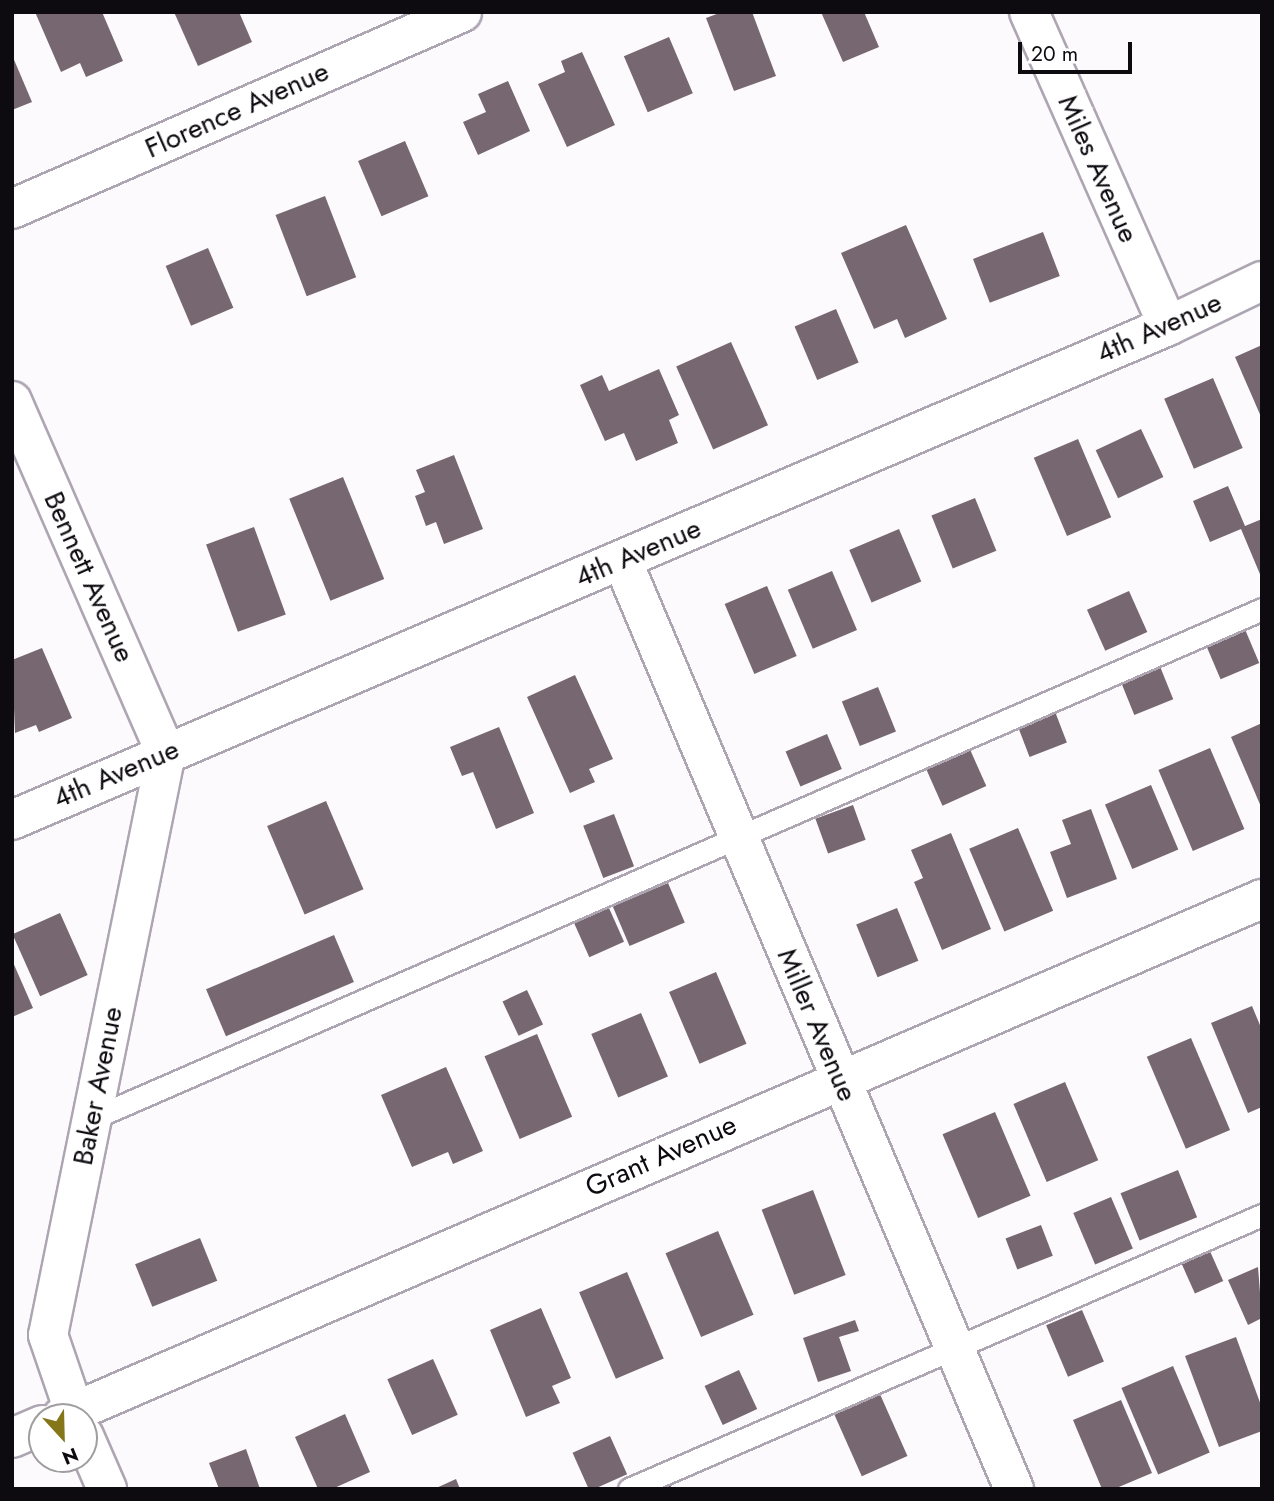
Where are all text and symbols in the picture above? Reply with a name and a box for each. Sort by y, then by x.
scale bar [1022,28,1136,72]
text: 20 m [1031,39,1078,69]
street label: Florence Avenue [140,54,334,166]
street label: Miles Avenue [1051,90,1145,248]
street label: 4th Avenue [1091,286,1227,370]
street label: Bennett Avenue [36,487,142,667]
street label: 4th Avenue [570,511,706,595]
street label: 4th Avenue [48,732,184,816]
street label: Miller Avenue [770,944,864,1106]
street label: Baker Avenue [66,1004,130,1168]
street label: Grant Avenue [580,1108,742,1204]
north arrow [28,1403,98,1473]
text: N [58,1441,82,1471]

